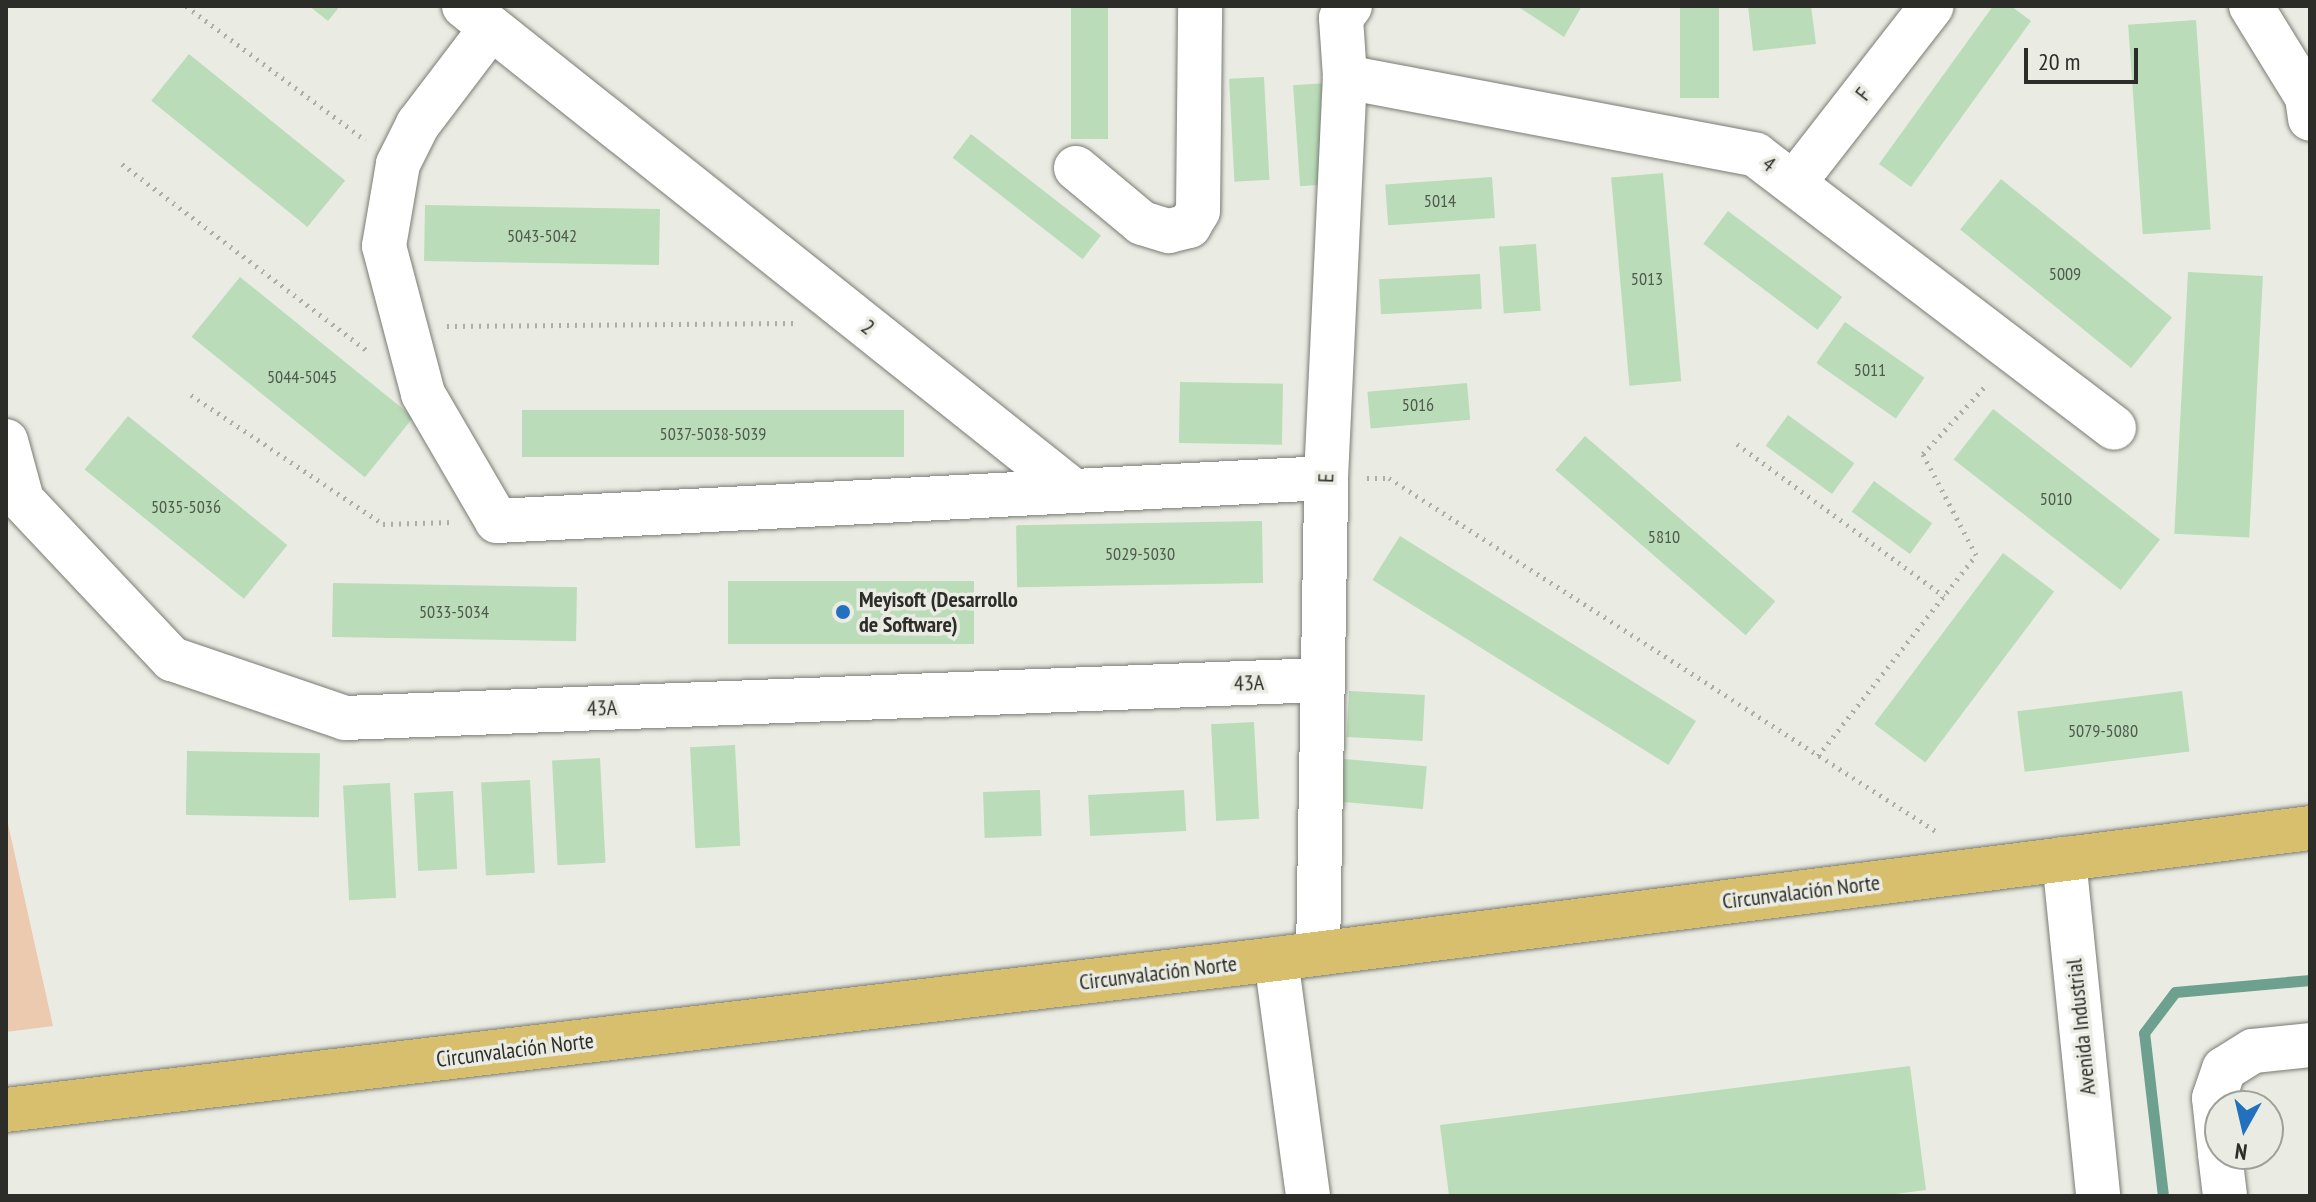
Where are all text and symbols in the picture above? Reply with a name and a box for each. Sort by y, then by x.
scale bar [2028,32,2142,82]
text: 20 m [2038,46,2080,77]
street label: F [1850,82,1876,106]
street label: 4 [1757,150,1781,178]
house number: 5014 [1424,190,1456,212]
house number: 5043-5042 [507,225,577,247]
house number: 5009 [2049,263,2081,285]
house number: 5013 [1631,268,1663,290]
street label: 2 [856,314,880,340]
house number: 5011 [1854,359,1886,381]
house number: 5044-5045 [267,366,337,388]
house number: 5016 [1402,394,1434,416]
house number: 5037-5038-5039 [660,423,766,445]
street label: E [1313,473,1339,483]
house number: 5010 [2040,488,2072,510]
house number: 5035-5036 [151,496,221,518]
house number: 5810 [1648,526,1680,548]
house number: 5029-5030 [1105,543,1175,565]
place label: Meyisoft (Desarrollo de Software) [859,586,1018,638]
house number: 5033-5034 [419,601,489,623]
marker: Meyisoft (Desarrollo de Software) [834,603,852,621]
street label: 43A [1233,669,1265,697]
street label: 43A [586,694,618,722]
house number: 5079-5080 [2068,720,2138,742]
street label: Circunvalación Norte [1721,869,1881,915]
street label: Circunvalación Norte [1078,950,1238,996]
street label: Avenida Industrial [2061,958,2101,1096]
street label: Circunvalación Norte [435,1027,595,1073]
north arrow [2204,1090,2284,1170]
text: N [2233,1137,2249,1166]

